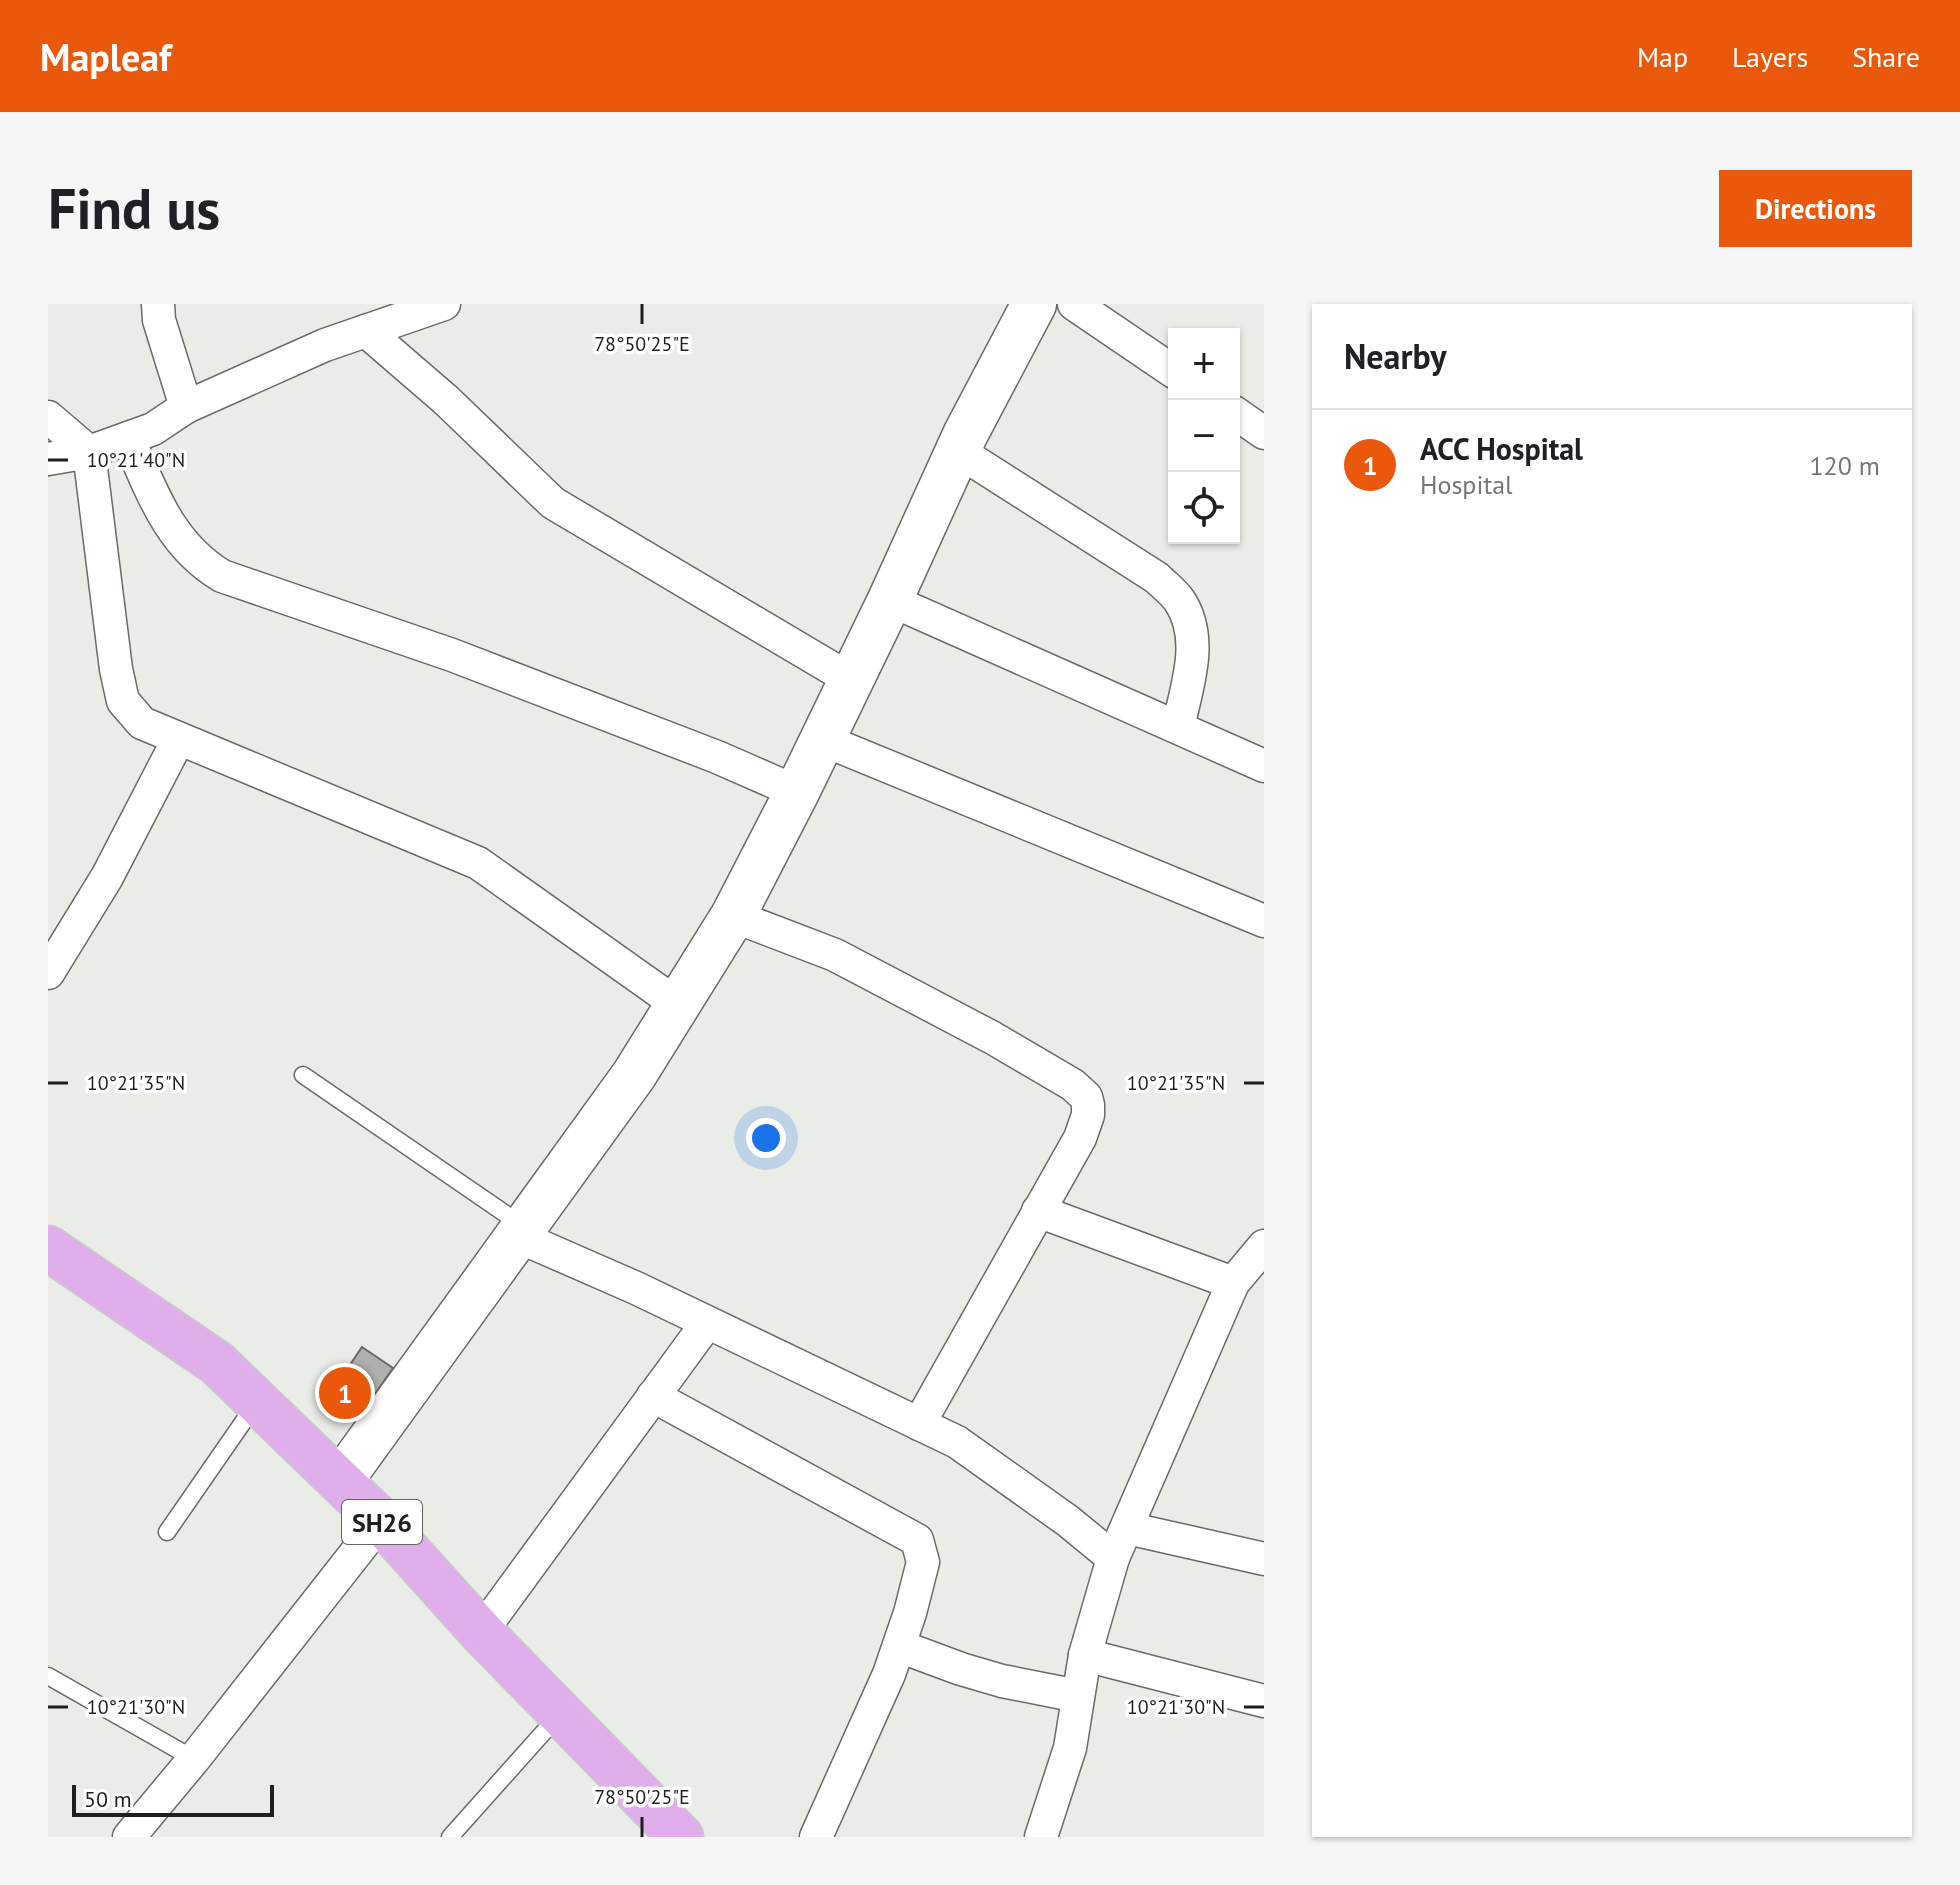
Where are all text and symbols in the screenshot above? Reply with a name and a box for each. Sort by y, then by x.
text: Mapleaf [40,32,171,81]
text: Map [1637,38,1688,75]
text: Layers [1732,38,1808,75]
text: Share [1852,38,1920,75]
button: Directions [1719,170,1912,247]
text: Find us [48,172,220,244]
map controls [1168,328,1240,544]
button: + [1168,328,1240,400]
text: 78°50'25"E [594,331,690,357]
text: Nearby [1344,334,1446,378]
button: − [1168,400,1240,472]
text: ACC Hospital [1420,429,1583,468]
text: 10°21'40"N [87,447,185,473]
text: 1 [1363,449,1377,482]
text: 120 m [1809,449,1880,482]
text: Hospital [1420,468,1513,501]
button: locate [1168,472,1240,544]
text: 10°21'35"N [87,1070,185,1096]
text: 10°21'35"N [1127,1070,1225,1096]
your location [746,1118,786,1158]
pin: 1 [319,1363,371,1423]
road number: SH26 [342,1500,422,1544]
text: 10°21'30"N [87,1694,185,1720]
text: 10°21'30"N [1127,1694,1225,1720]
scale bar [72,1781,274,1817]
text: 78°50'25"E [594,1784,690,1810]
text: 50 m [84,1785,132,1813]

